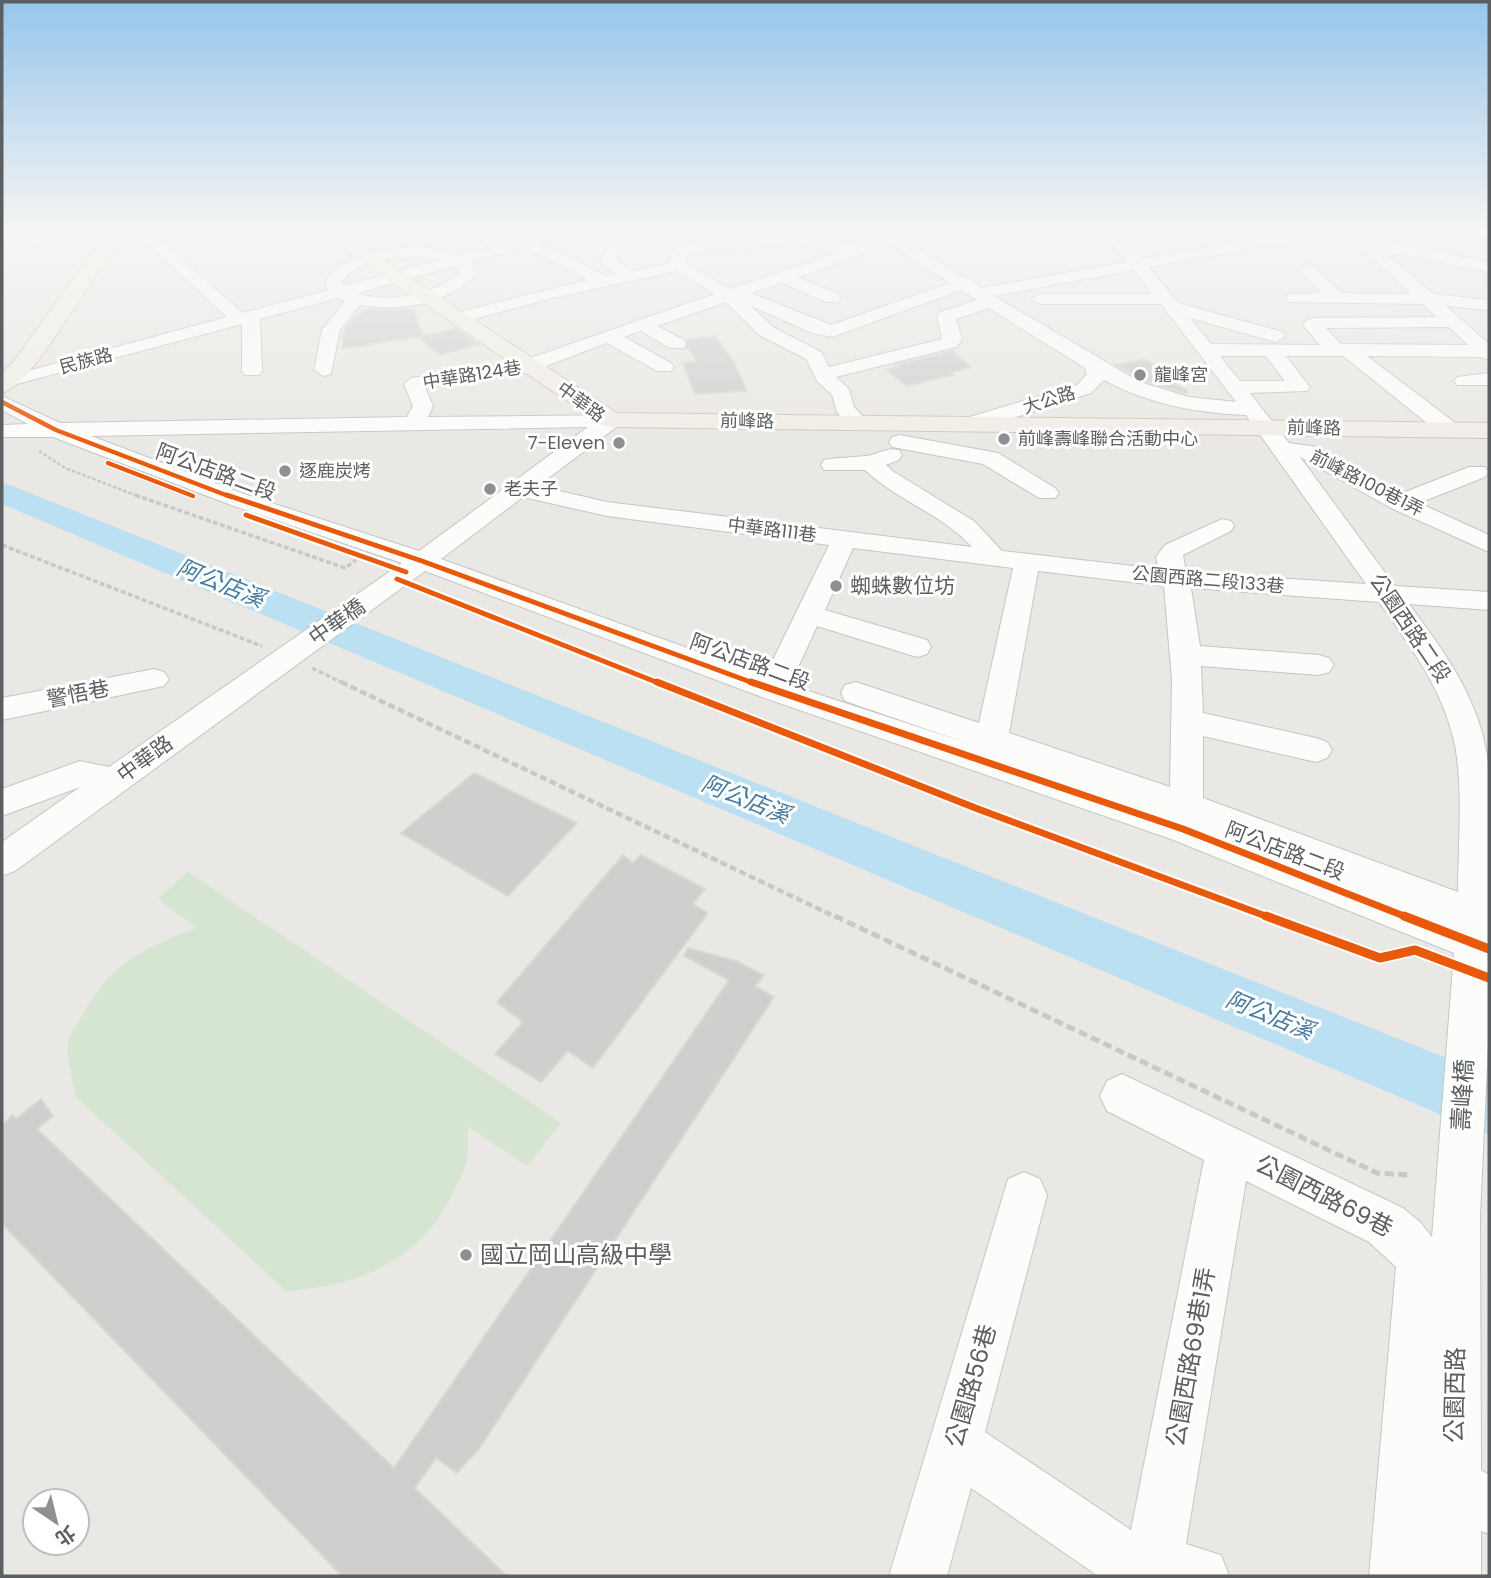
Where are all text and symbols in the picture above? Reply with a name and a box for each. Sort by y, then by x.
street label: 民族路 [57,341,115,380]
street label: 中華路124巷 [421,354,523,395]
place label: 龍峰宮 [1154,362,1208,387]
marker: 龍峰宮 [1132,367,1148,383]
street label: 中華路 [552,376,610,428]
street label: 大公路 [1019,380,1078,419]
street label: 前峰路 [720,408,774,433]
street label: 前峰路 [1287,415,1341,440]
place label: 前峰壽峰聯合活動中心 [1018,426,1198,451]
place label: 7-Eleven [528,430,605,455]
marker: 前峰壽峰聯合活動中心 [996,431,1012,447]
marker: 7-Eleven [611,435,627,451]
street label: 阿公店路二段 [152,436,280,507]
street label: 前峰路100巷1弄 [1306,443,1428,522]
place label: 逐鹿炭烤 [299,458,371,483]
marker: 逐鹿炭烤 [277,463,293,479]
place label: 老夫子 [504,476,558,501]
marker: 老夫子 [482,481,498,497]
street label: 中華路111巷 [726,512,818,547]
water label: 阿公店溪 [172,551,272,616]
street label: 公園西路二段133巷 [1131,560,1285,599]
street label: 公園西路二段 [1363,567,1458,688]
place label: 蜘蛛數位坊 [850,571,955,600]
marker: 蜘蛛數位坊 [828,578,844,594]
street label: 中華橋 [303,592,371,652]
street label: 阿公店路二段 [686,626,814,697]
street label: 警悟巷 [44,673,112,714]
street label: 中華路 [111,728,179,789]
water label: 阿公店溪 [697,767,797,832]
street label: 阿公店路二段 [1221,814,1349,887]
water label: 阿公店溪 [1221,983,1321,1048]
street label: 壽峰橋 [1444,1058,1481,1132]
street label: 公園西路69巷 [1250,1147,1399,1244]
place label: 國立岡山高級中學 [480,1238,672,1271]
marker: 國立岡山高級中學 [458,1247,474,1263]
street label: 公園西路69巷1弄 [1158,1264,1223,1449]
street label: 公園路56巷 [937,1321,1004,1451]
street label: 公園西路 [1437,1347,1472,1443]
north arrow [21,1487,91,1557]
text: 北 [50,1519,81,1552]

